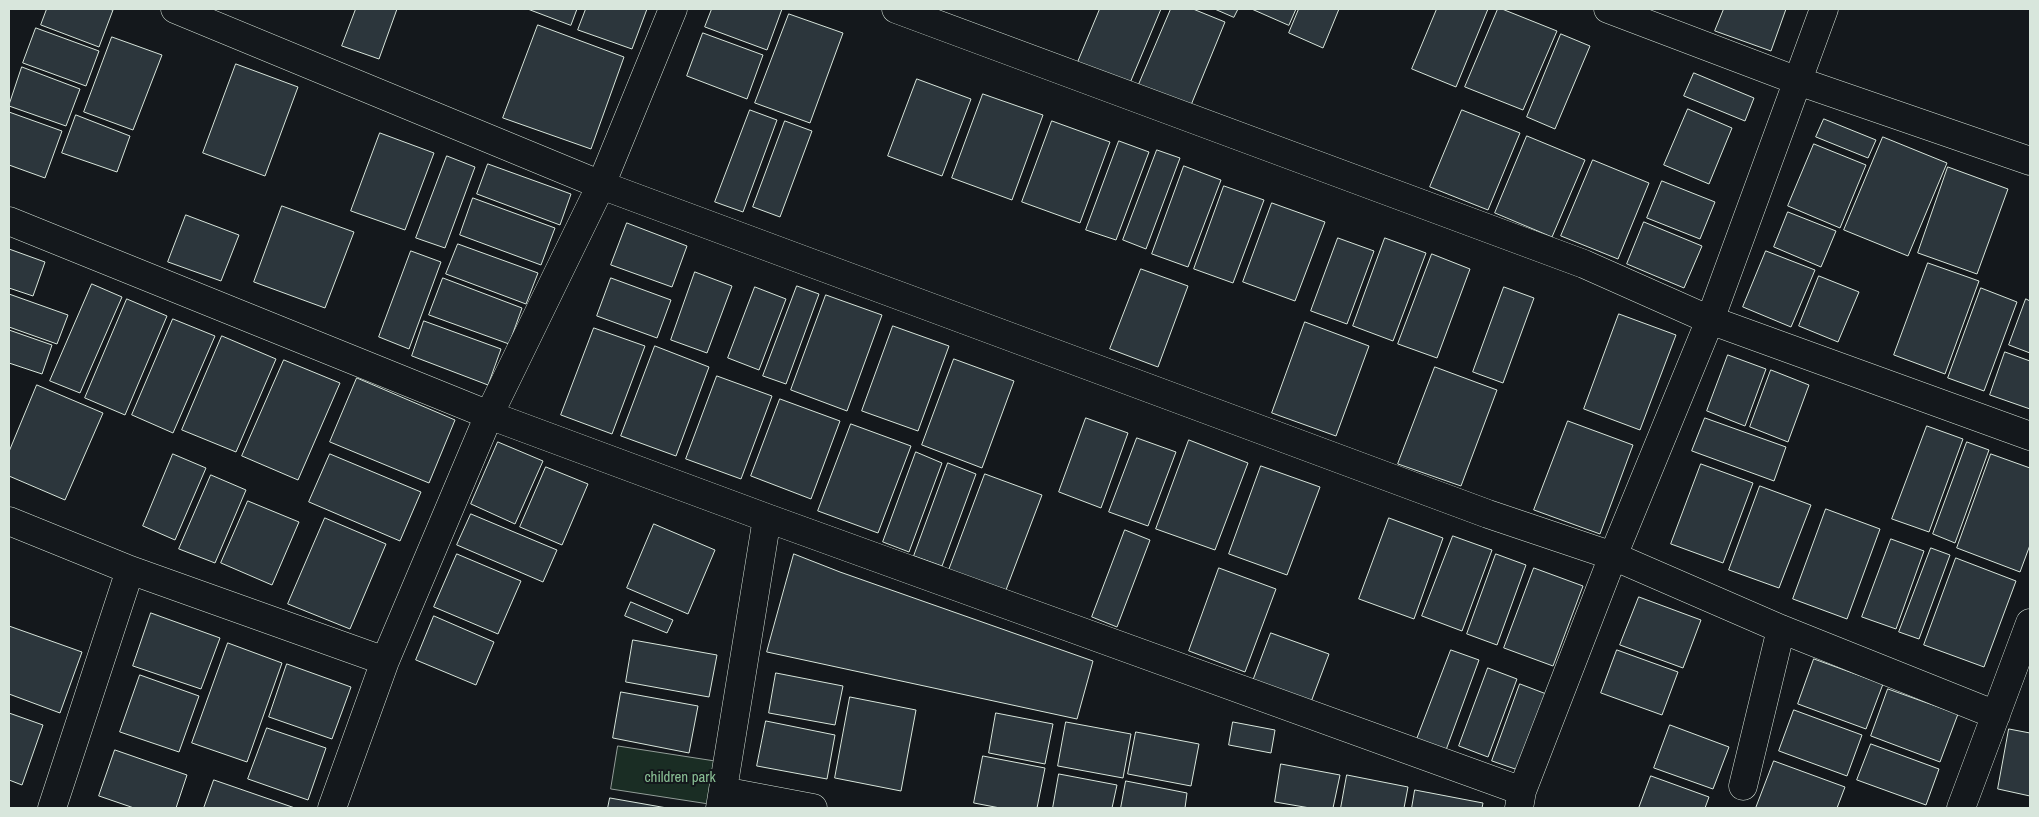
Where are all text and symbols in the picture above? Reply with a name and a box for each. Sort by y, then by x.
park label: children park [644,769,716,787]

